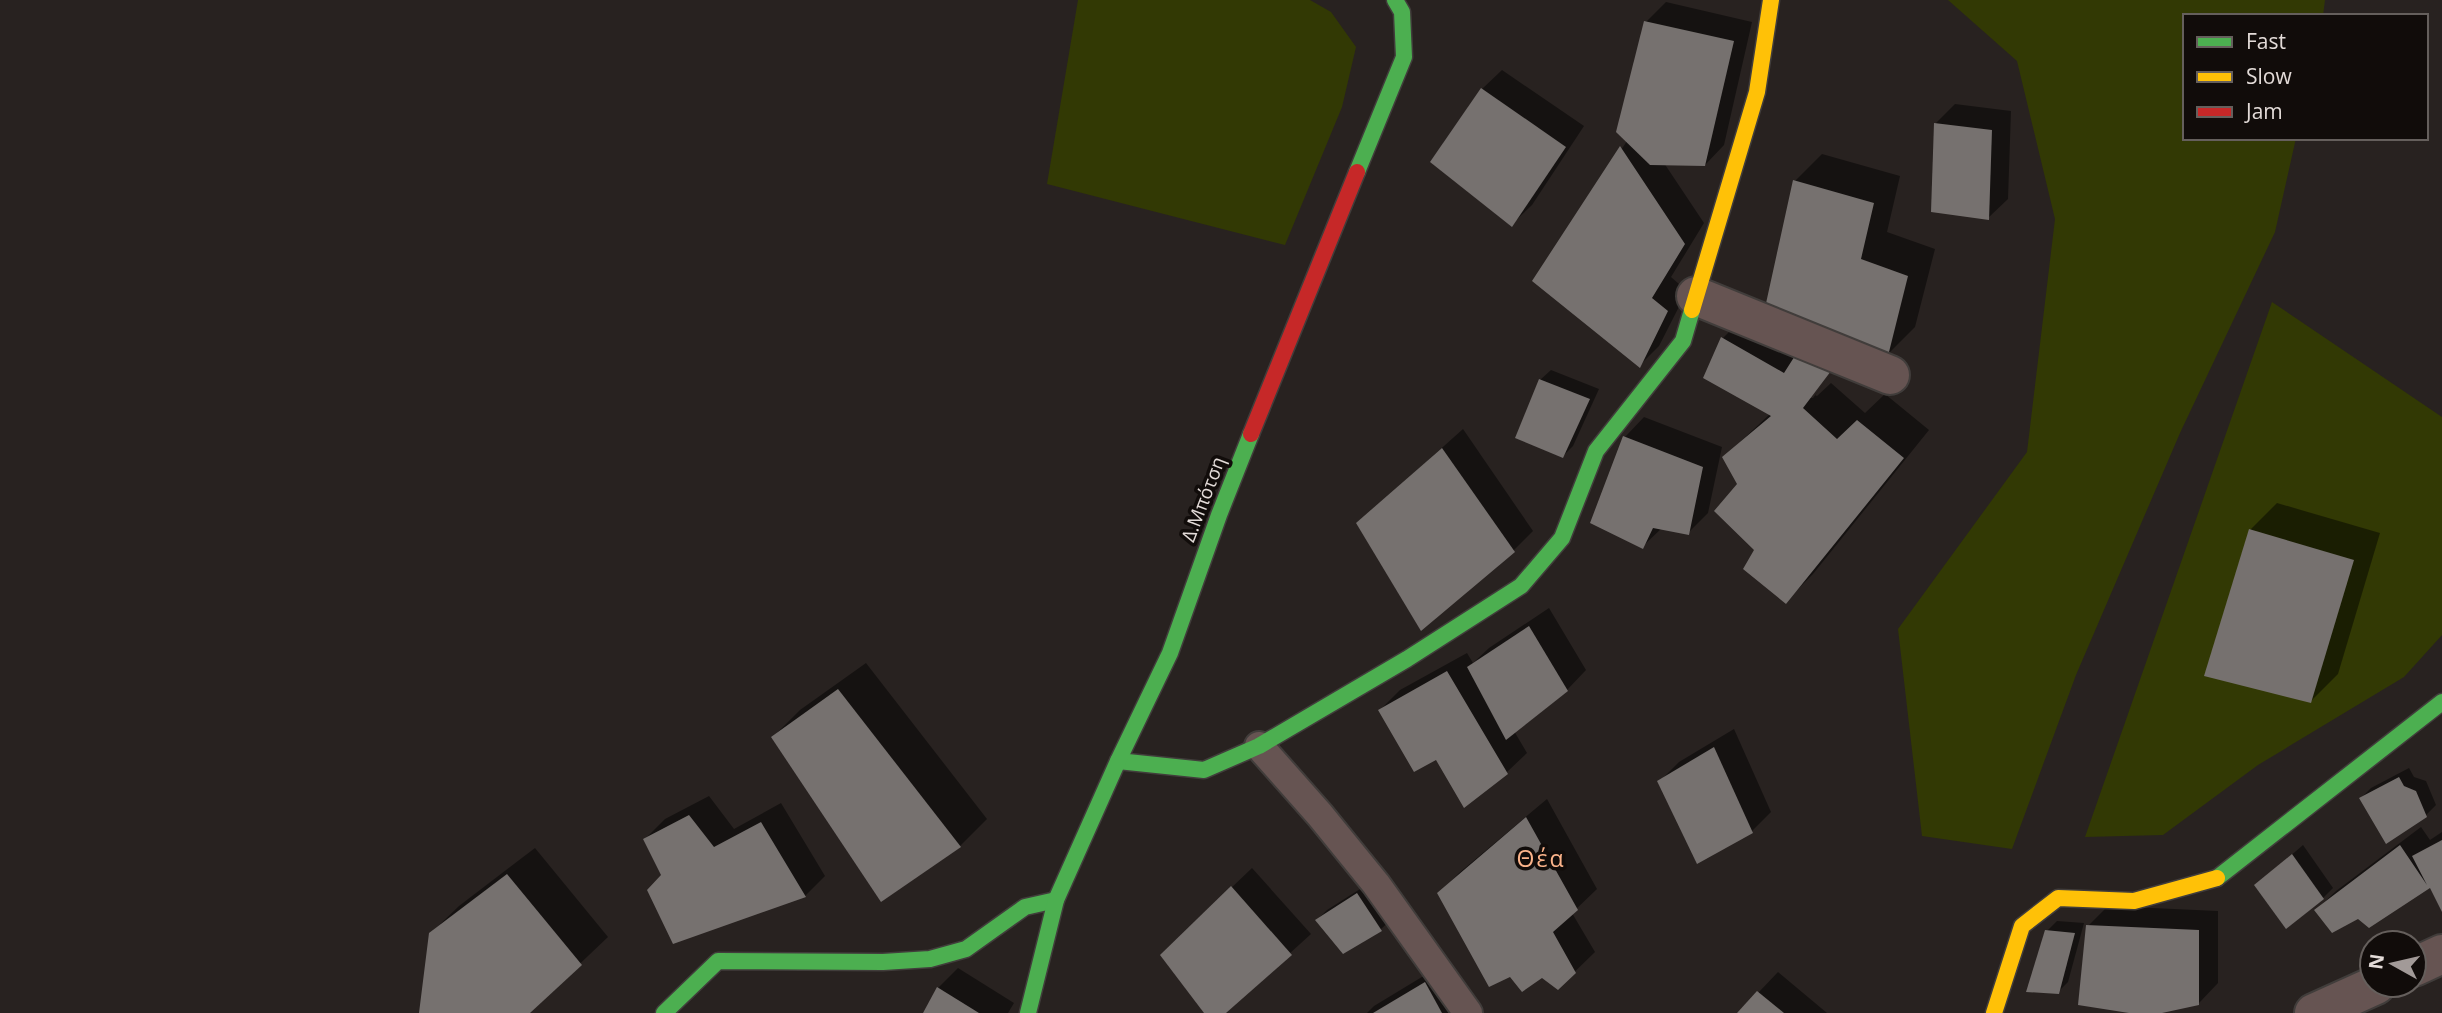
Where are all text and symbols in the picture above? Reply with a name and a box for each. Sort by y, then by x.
legend [2183,14,2428,140]
text: Fast [2246,27,2286,55]
text: Slow [2246,62,2292,90]
text: Jam [2244,97,2283,125]
street label: Δ.Μπότση [1175,453,1231,545]
district label: Θέα [1517,842,1565,874]
north arrow [2358,929,2428,999]
text: N [2362,952,2390,971]

